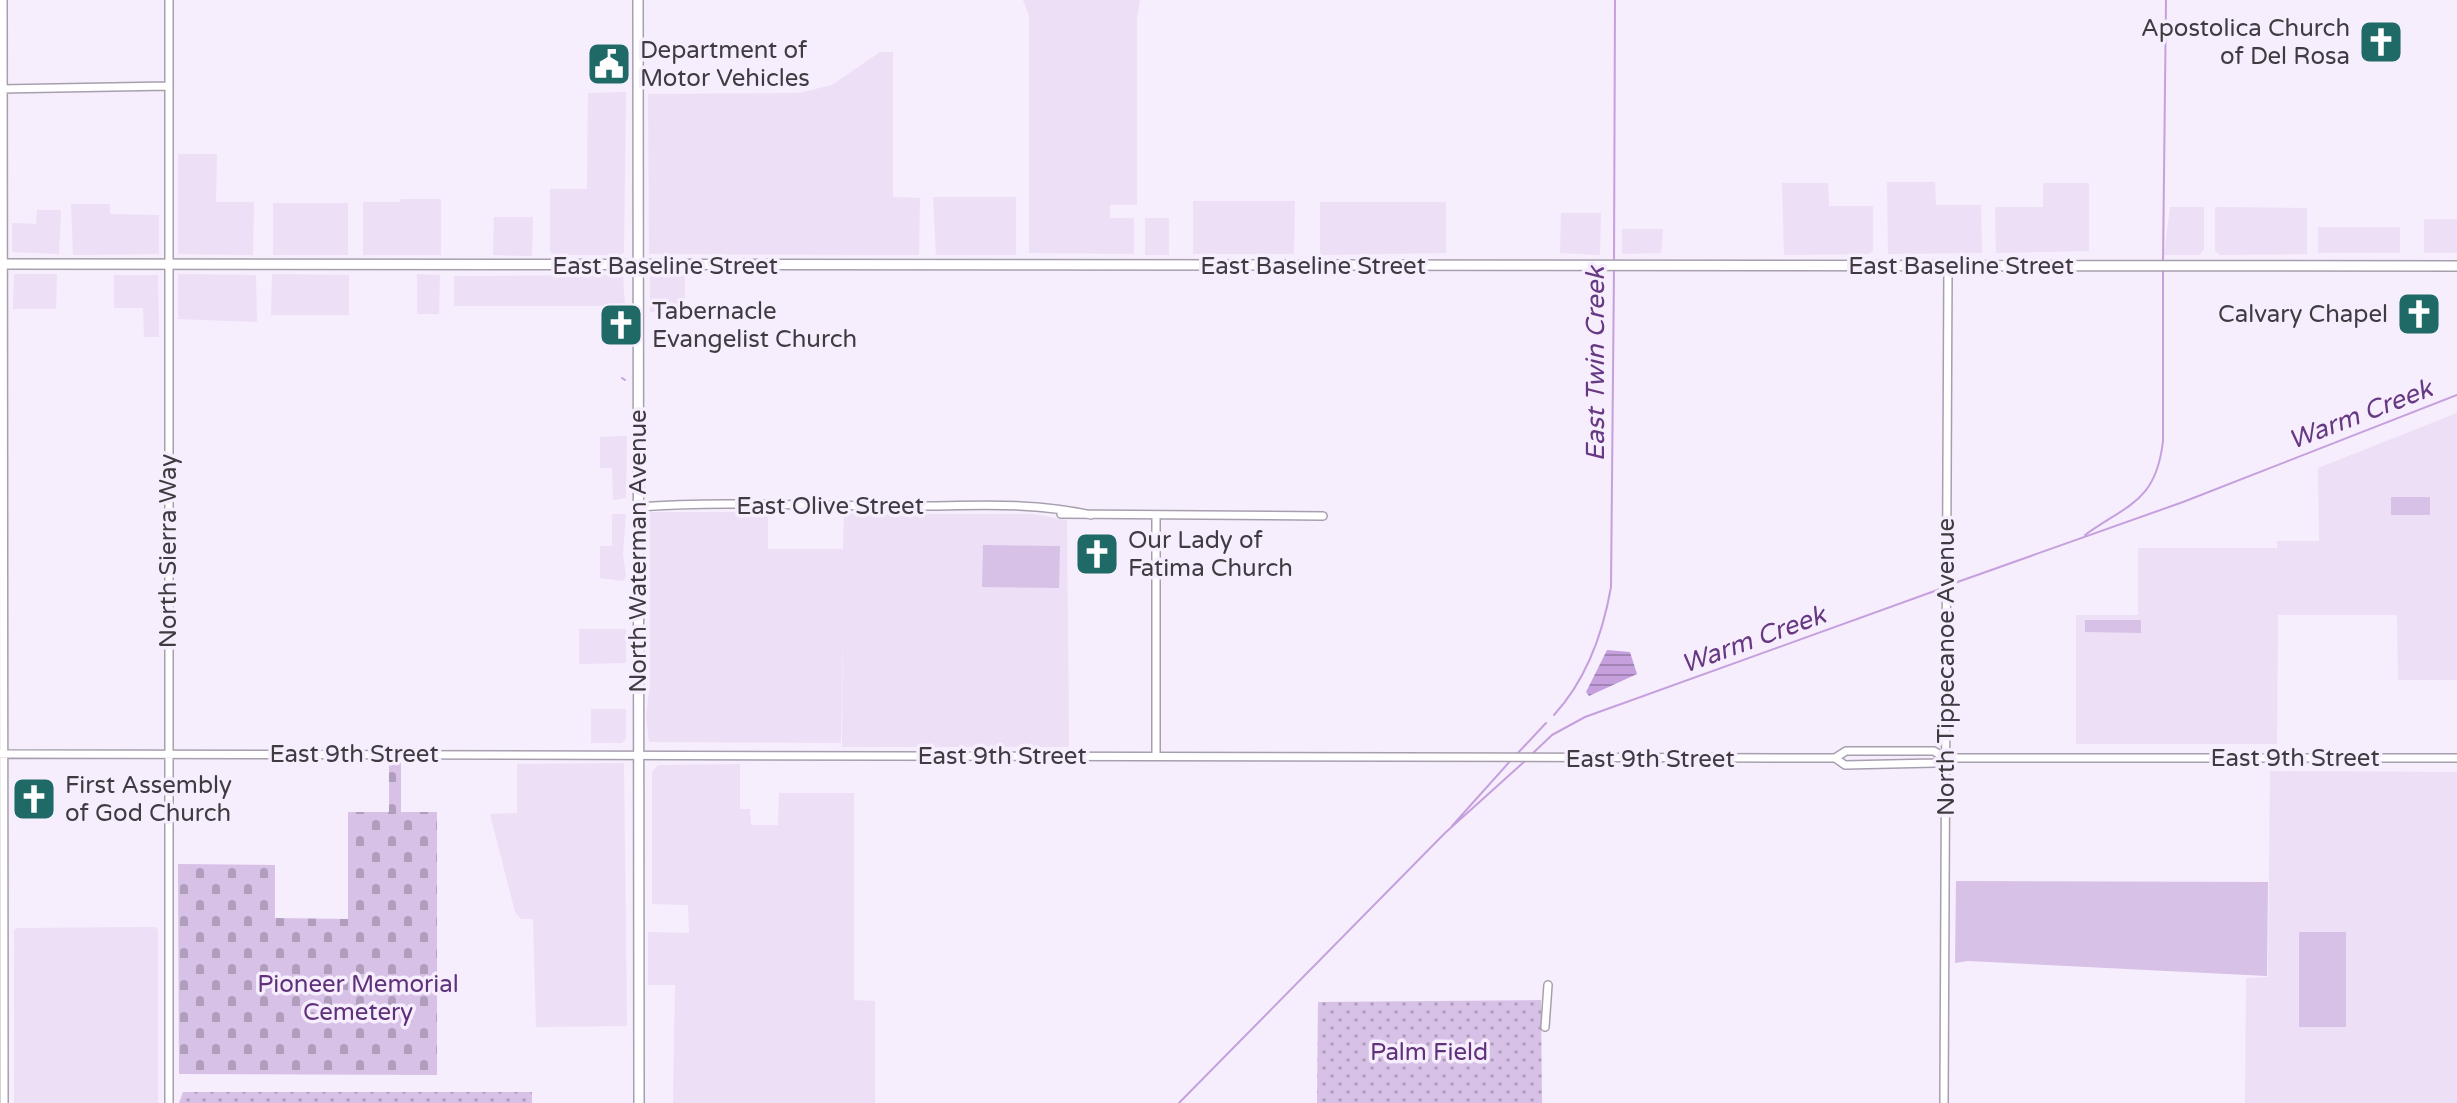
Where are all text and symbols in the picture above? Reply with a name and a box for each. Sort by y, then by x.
place label: Apostolica Church of Del Rosa [2141,14,2350,71]
church icon: Apostolica Church of Del Rosa [2357,18,2405,66]
place label: Department of Motor Vehicles [640,36,810,93]
public building icon: Department of Motor Vehicles [585,40,633,88]
street label: East Baseline Street [552,252,778,281]
street label: East Baseline Street [1200,252,1426,281]
street label: East Baseline Street [1848,252,2074,281]
water label: East Twin Creek [1580,265,1611,461]
church icon: Calvary Chapel [2395,290,2443,338]
place label: Tabernacle Evangelist Church [652,297,857,354]
place label: Calvary Chapel [2218,300,2388,329]
church icon: Tabernacle Evangelist Church [597,301,645,349]
water label: Warm Creek [2284,372,2438,456]
street label: North Waterman Avenue [624,409,653,693]
street label: North Sierra Way [154,454,183,648]
street label: East Olive Street [736,492,924,521]
street label: North Tippecanoe Avenue [1932,518,1961,816]
place label: Our Lady of Fatima Church [1128,526,1293,583]
church icon: Our Lady of Fatima Church [1073,530,1121,578]
water label: Warm Creek [1677,598,1831,680]
street label: East 9th Street [269,740,439,769]
street label: East 9th Street [917,742,1087,771]
street label: East 9th Street [2210,744,2380,773]
street label: East 9th Street [1565,745,1735,774]
place label: First Assembly of God Church [65,771,232,828]
church icon: First Assembly of God Church [10,775,58,823]
park label: Pioneer Memorial Cemetery [257,970,459,1027]
park label: Palm Field [1370,1038,1488,1067]

